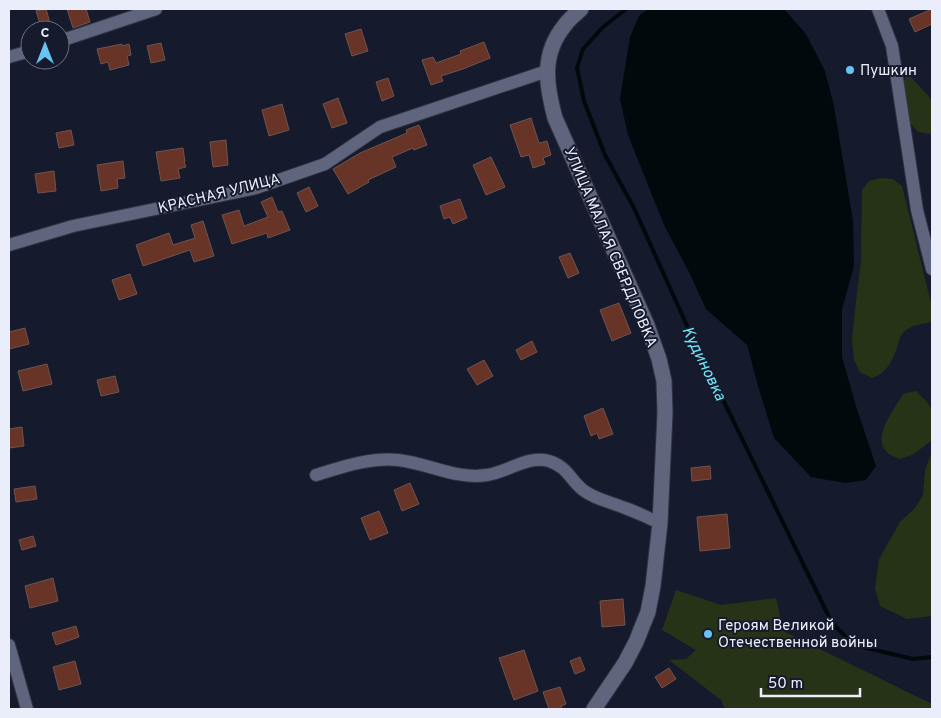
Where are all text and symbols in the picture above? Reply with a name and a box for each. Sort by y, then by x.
north arrow [20,20,70,70]
text: С [41,25,50,42]
place label: Пушкин [860,62,917,81]
marker: Пушкин [844,64,856,76]
street label: УЛИЦА МАЛАЯ СВЕРДЛОВКА [559,145,661,351]
street label: КРАСНАЯ УЛИЦА [156,170,282,219]
water label: Кудиновка [677,323,730,405]
place label: Героям Великой Отечественной войны [718,617,877,653]
marker: Героям Великой Отечественной войны [702,628,714,640]
scale bar [761,666,860,698]
text: 50 m [768,675,803,694]

